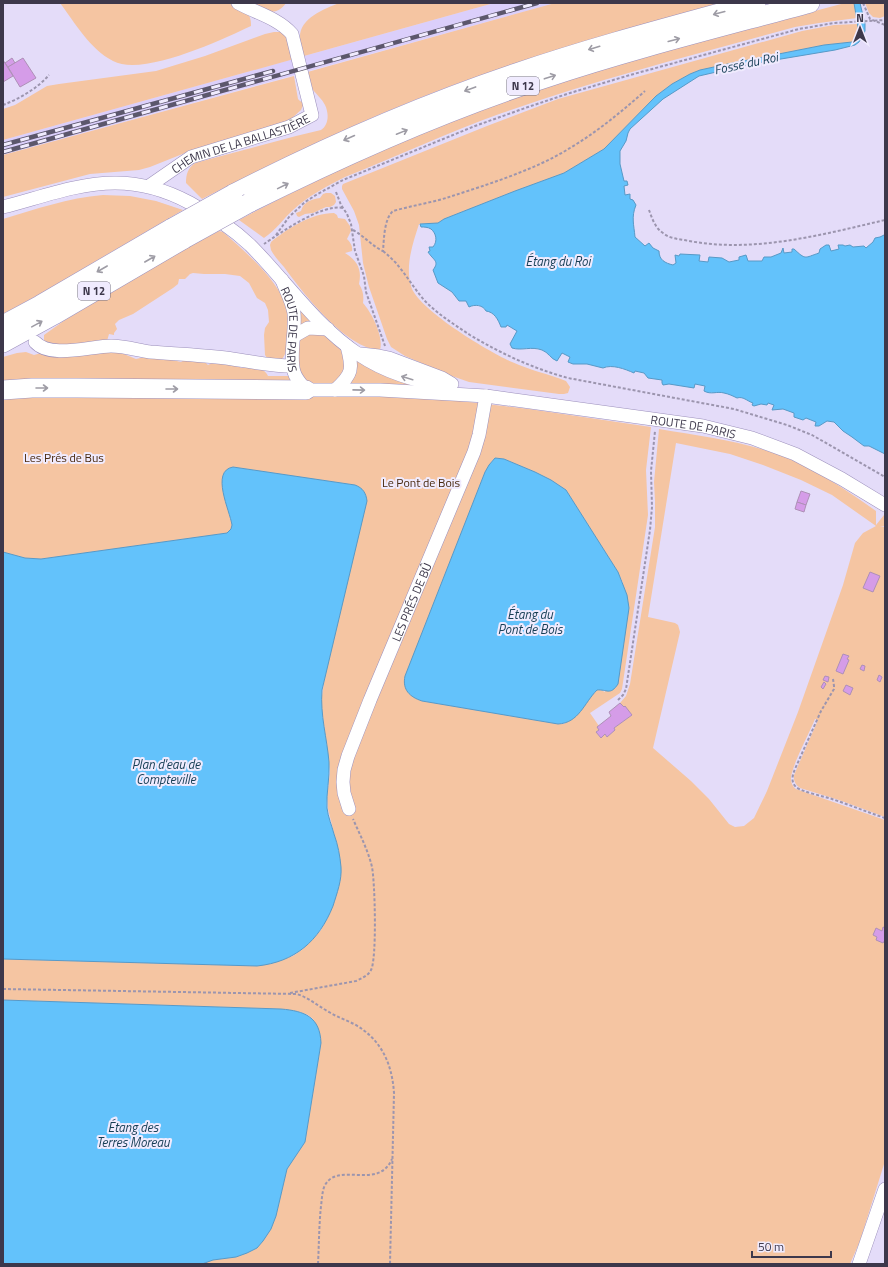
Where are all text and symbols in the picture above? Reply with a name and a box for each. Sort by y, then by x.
north arrow [840,8,880,48]
one-way arrow [712,10,725,17]
text: N [856,10,864,26]
one-way arrow [668,36,681,43]
one-way arrow [588,45,600,53]
water label: Fossé du Roi [712,46,781,80]
one-way arrow [543,72,555,80]
road number: N 12 [507,77,539,95]
one-way arrow [464,86,477,93]
street label: CHEMIN DE LA BALLASTIÈRE [167,108,313,178]
one-way arrow [395,128,407,135]
one-way arrow [344,134,356,142]
one-way arrow [277,182,289,189]
water label: Étang du Roi [526,251,592,271]
one-way arrow [144,254,156,262]
one-way arrow [97,265,108,273]
road number: N 12 [78,282,110,300]
street label: ROUTE DE PARIS [276,283,304,374]
one-way arrow [31,319,43,327]
one-way arrow [401,374,414,381]
one-way arrow [35,384,48,392]
one-way arrow [165,385,178,392]
one-way arrow [352,386,365,394]
street label: ROUTE DE PARIS [650,409,738,443]
park label: Les Prés de Bus [24,448,104,467]
park label: Le Pont de Bois [382,473,460,492]
street label: LES PRÉS DE BÛ [386,559,436,644]
water label: Étang du Pont de Bois [498,604,564,639]
water label: Plan d'eau de Compteville [132,754,201,789]
water label: Étang des Terres Moreau [97,1117,171,1152]
scale bar [752,1233,831,1259]
text: 50 m [758,1237,784,1256]

